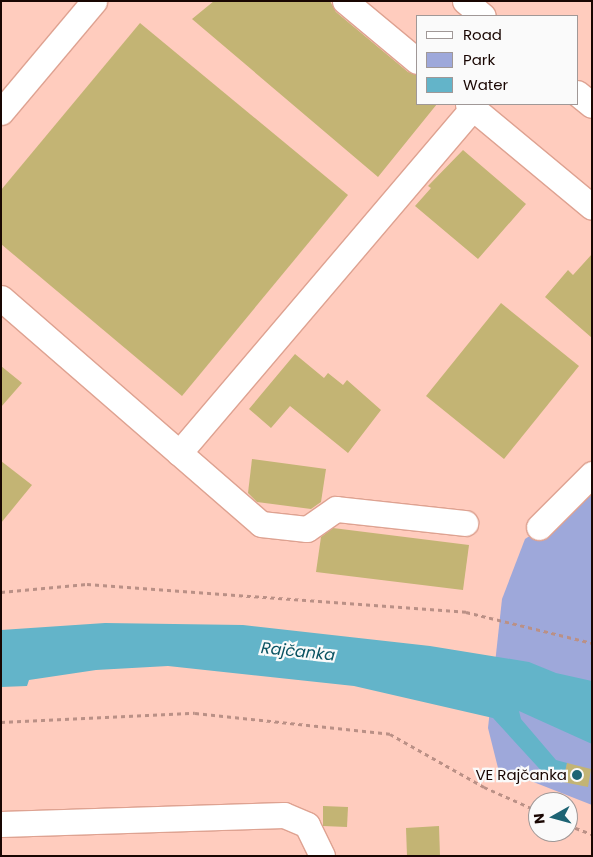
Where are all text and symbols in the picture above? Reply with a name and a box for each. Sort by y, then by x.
legend [416,15,578,105]
text: Road [463,24,502,45]
text: Park [463,49,495,70]
text: Water [463,74,508,95]
water label: Rajčanka [260,639,336,665]
place label: VE Rajčanka [475,766,567,784]
marker: VE Rajčanka [571,769,583,781]
north arrow [528,792,578,842]
text: N [529,812,550,825]

